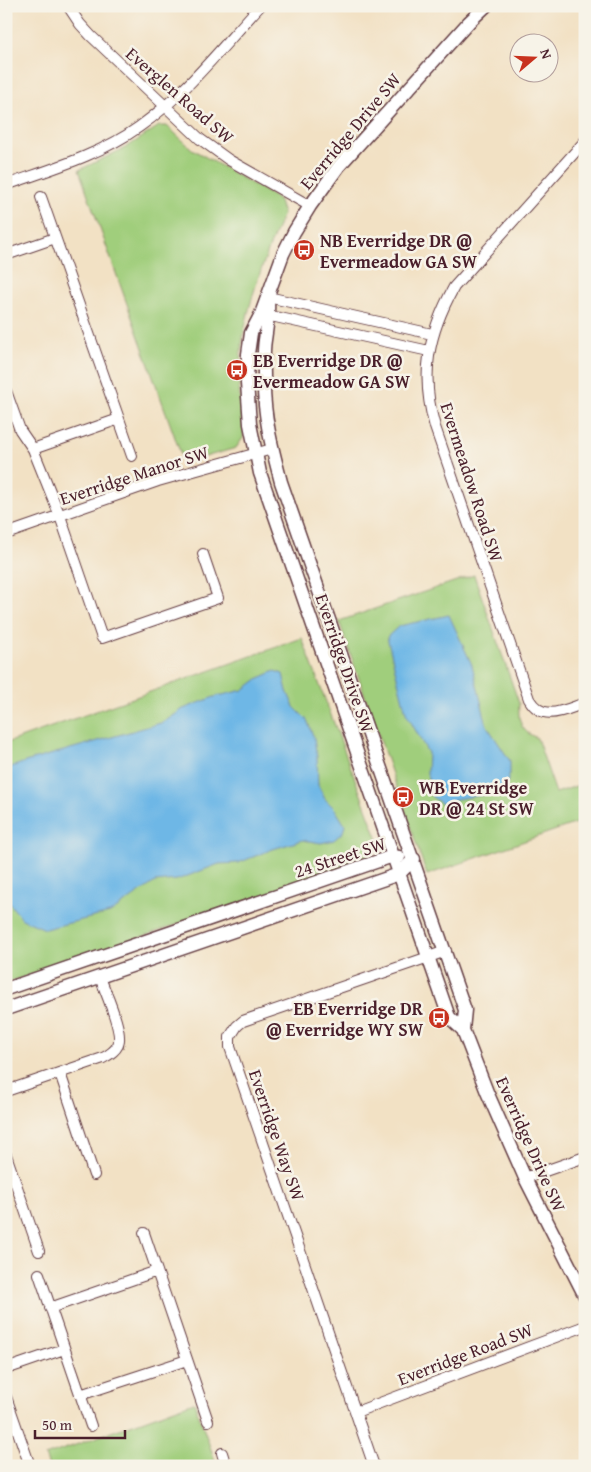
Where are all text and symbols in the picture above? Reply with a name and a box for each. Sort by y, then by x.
north arrow [508,32,558,82]
street label: Everglen Road SW [120,40,241,150]
text: N [535,46,557,62]
street label: Everridge Drive SW [293,66,408,195]
place label: NB Everridge DR @ Evermeadow GA SW [320,227,477,275]
bus stop icon: NB Everridge DR @ Evermeadow GA SW [292,238,316,262]
place label: EB Everridge DR @ Evermeadow GA SW [253,347,410,395]
bus stop icon: EB Everridge DR @ Evermeadow GA SW [225,358,249,382]
street label: Evermeadow Road SW [433,399,511,566]
street label: Everridge Manor SW [56,438,213,512]
street label: Everridge Drive SW [309,590,382,737]
place label: WB Everridge DR @ 24 St SW [419,774,534,822]
bus stop icon: WB Everridge DR @ 24 St SW [391,785,415,809]
street label: 24 Street SW [291,829,390,885]
place label: EB Everridge DR @ Everridge WY SW [266,995,424,1043]
bus stop icon: EB Everridge DR @ Everridge WY SW [427,1006,451,1030]
street label: Everridge Way SW [242,1066,312,1205]
street label: Everridge Drive SW [489,1072,573,1217]
street label: Everridge Road SW [394,1316,537,1392]
scale bar [35,1407,125,1439]
text: 50 m [42,1414,73,1435]

